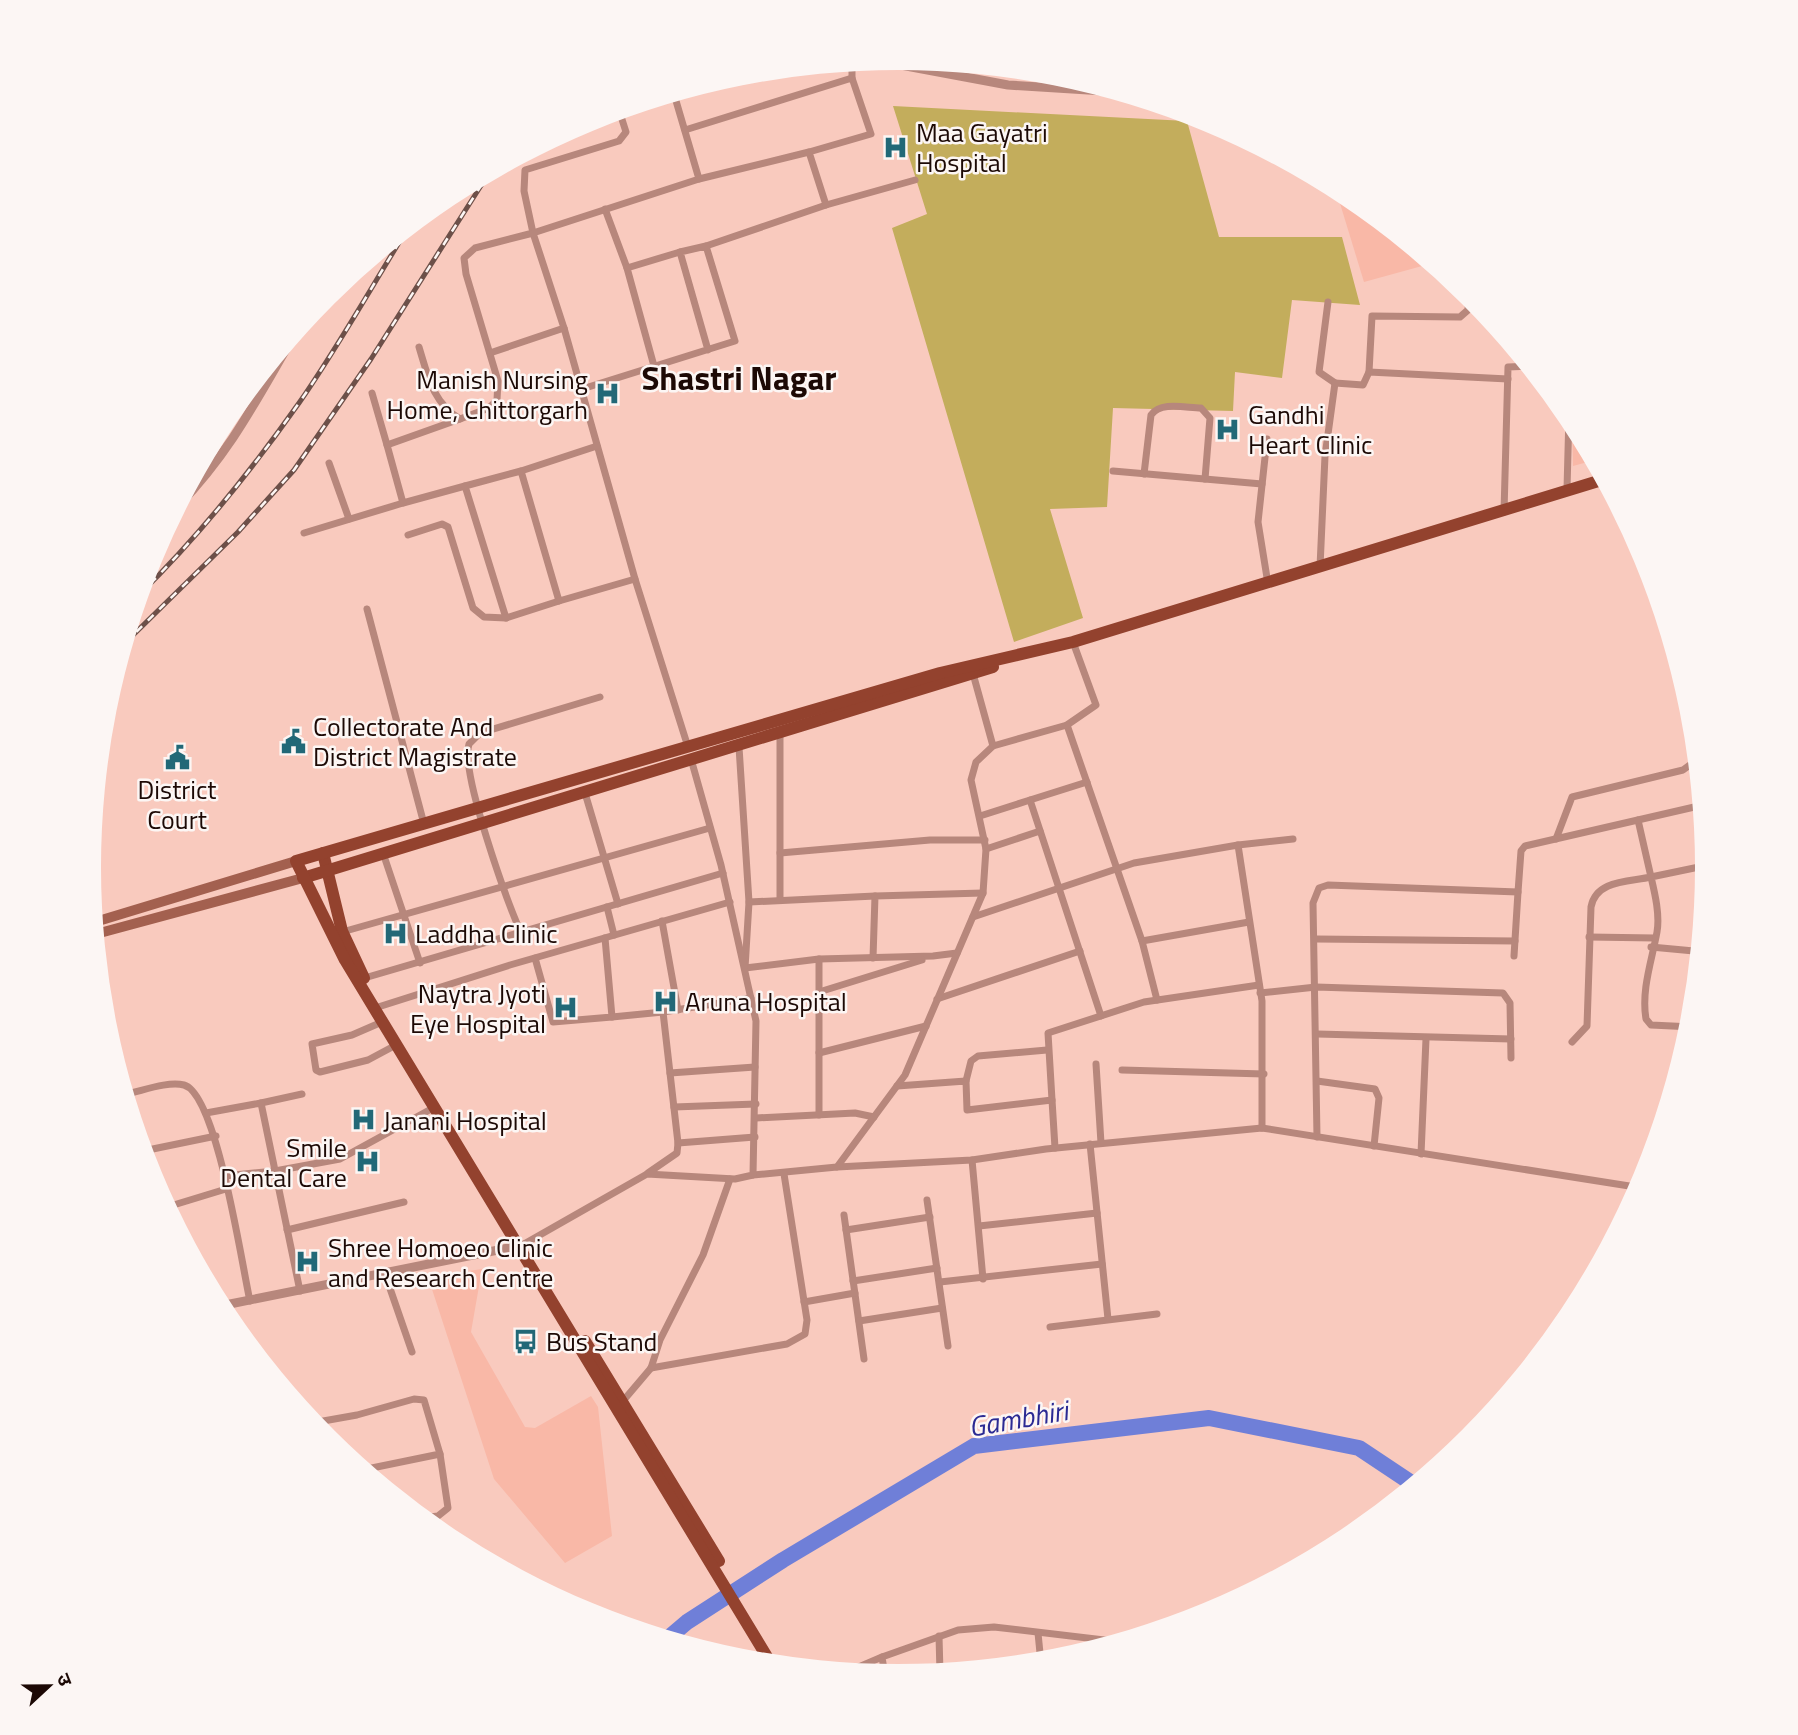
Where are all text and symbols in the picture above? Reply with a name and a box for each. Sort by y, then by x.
place label: Maa Gayatri Hospital [916,113,1048,182]
hospital icon: Maa Gayatri Hospital [882,133,910,161]
district label: Shastri Nagar [641,353,837,403]
place label: Manish Nursing Home, Chittorgarh [387,360,588,429]
hospital icon: Manish Nursing Home, Chittorgarh [594,380,622,408]
place label: Gandhi Heart Clinic [1248,395,1372,464]
hospital icon: Gandhi Heart Clinic [1214,415,1242,443]
place label: Collectorate And District Magistrate [313,707,517,776]
public building icon: Collectorate And District Magistrate [279,727,307,755]
public building icon: District Court [163,743,191,771]
place label: District Court [138,770,216,839]
place label: Laddha Clinic [415,914,558,953]
hospital icon: Laddha Clinic [381,919,409,947]
place label: Naytra Jyoti Eye Hospital [410,974,546,1043]
place label: Aruna Hospital [685,982,847,1021]
hospital icon: Aruna Hospital [651,987,679,1015]
hospital icon: Naytra Jyoti Eye Hospital [552,994,580,1022]
place label: Janani Hospital [383,1101,547,1140]
hospital icon: Janani Hospital [349,1106,377,1134]
place label: Smile Dental Care [220,1128,347,1197]
hospital icon: Smile Dental Care [353,1148,381,1176]
place label: Shree Homoeo Clinic and Research Centre [328,1228,553,1297]
hospital icon: Shree Homoeo Clinic and Research Centre [294,1248,322,1276]
place label: Bus Stand [546,1322,657,1361]
bus stop icon: Bus Stand [512,1327,540,1355]
water label: Gambhiri [965,1388,1074,1448]
north arrow [14,1651,84,1721]
text: उ [50,1669,81,1691]

